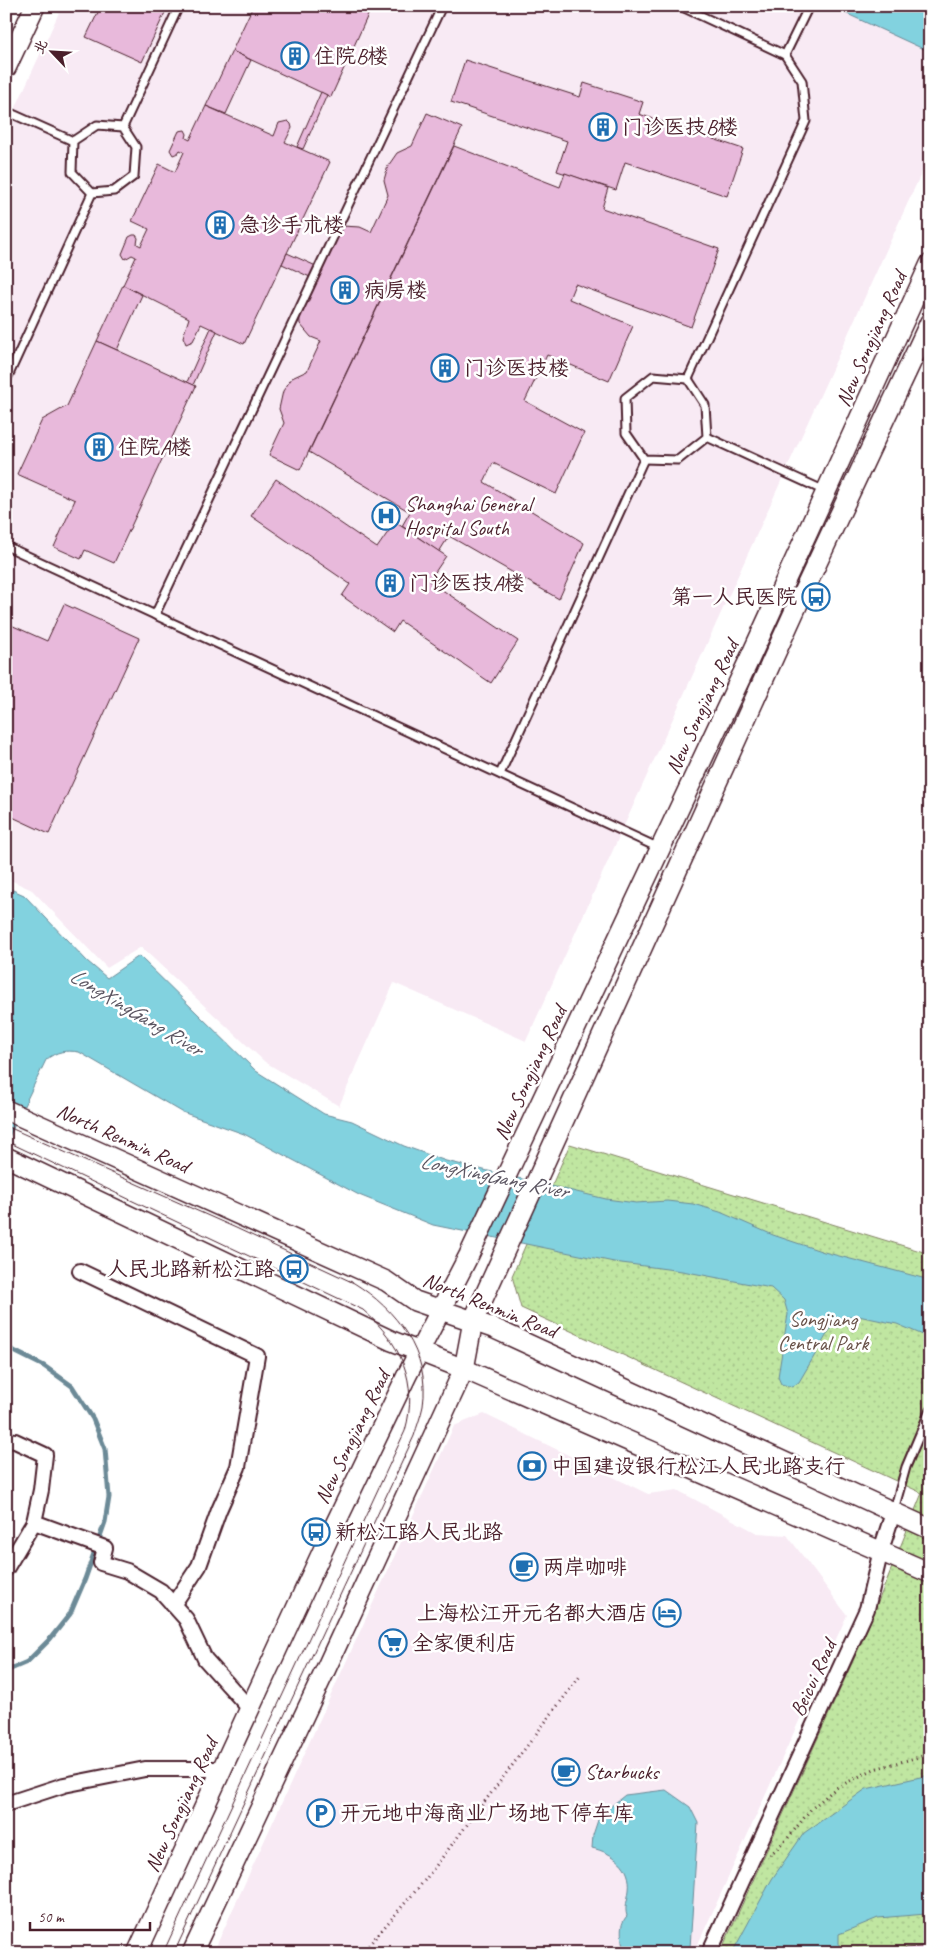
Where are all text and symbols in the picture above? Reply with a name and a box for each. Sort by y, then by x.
north arrow [28,28,78,78]
text: 北 [30,37,51,57]
building icon: 住院B楼 [280,41,310,71]
place label: 住院B楼 [314,43,388,69]
building icon: 门诊医技B楼 [588,112,618,142]
place label: 门诊医技B楼 [622,114,738,140]
building icon: 急诊手术楼 [205,210,235,240]
place label: 急诊手术楼 [239,212,344,238]
street label: New Songjiang Road [830,264,914,410]
building icon: 病房楼 [330,275,360,305]
place label: 病房楼 [364,277,427,303]
building icon: 门诊医技楼 [430,353,460,383]
place label: 门诊医技楼 [464,355,569,381]
building icon: 住院A楼 [84,432,114,462]
place label: 住院A楼 [118,434,192,460]
place label: Shanghai General Hospital South [405,491,535,541]
hospital icon: Shanghai General Hospital South [371,501,401,531]
building icon: 门诊医技A楼 [375,568,405,598]
place label: 门诊医技A楼 [409,570,525,596]
bus stop icon: 第一人民医院 [801,582,831,612]
place label: 第一人民医院 [671,584,797,610]
street label: New Songjiang Road [660,632,746,778]
water label: LongXingGang River [65,961,210,1064]
street label: New Songjiang Road [488,998,574,1144]
street label: North Renmin Road [53,1097,197,1180]
water label: LongXingGang River [418,1147,573,1206]
bus stop icon: 人民北路新松江路 [279,1254,309,1284]
place label: 人民北路新松江路 [107,1256,275,1282]
street label: North Renmin Road [419,1266,564,1345]
park label: Songjiang Central Park [778,1306,870,1356]
street label: New Songjiang Road [309,1363,397,1508]
bank icon: 中国建设银行松江人民北路支行 [517,1451,547,1481]
place label: 中国建设银行松江人民北路支行 [551,1453,845,1479]
bus stop icon: 新松江路人民北路 [301,1517,331,1547]
place label: 新松江路人民北路 [335,1519,503,1545]
cafe icon: 两岸咖啡 [509,1552,539,1582]
place label: 两岸咖啡 [543,1554,627,1580]
hotel icon: 上海松江开元名都大酒店 [652,1598,682,1628]
place label: 上海松江开元名都大酒店 [417,1600,648,1626]
supermarket icon: 全家便利店 [378,1628,408,1658]
place label: 全家便利店 [412,1630,517,1656]
street label: Beicui Road [784,1632,844,1720]
street label: New Songjiang Road [139,1730,225,1876]
cafe icon: Starbucks [551,1757,581,1787]
place label: Starbucks [585,1759,660,1785]
parking icon: 开元地中海商业广场地下停车库 [306,1798,336,1828]
place label: 开元地中海商业广场地下停车库 [340,1800,634,1826]
scale bar [30,1899,150,1931]
text: 50 m [38,1908,65,1927]

